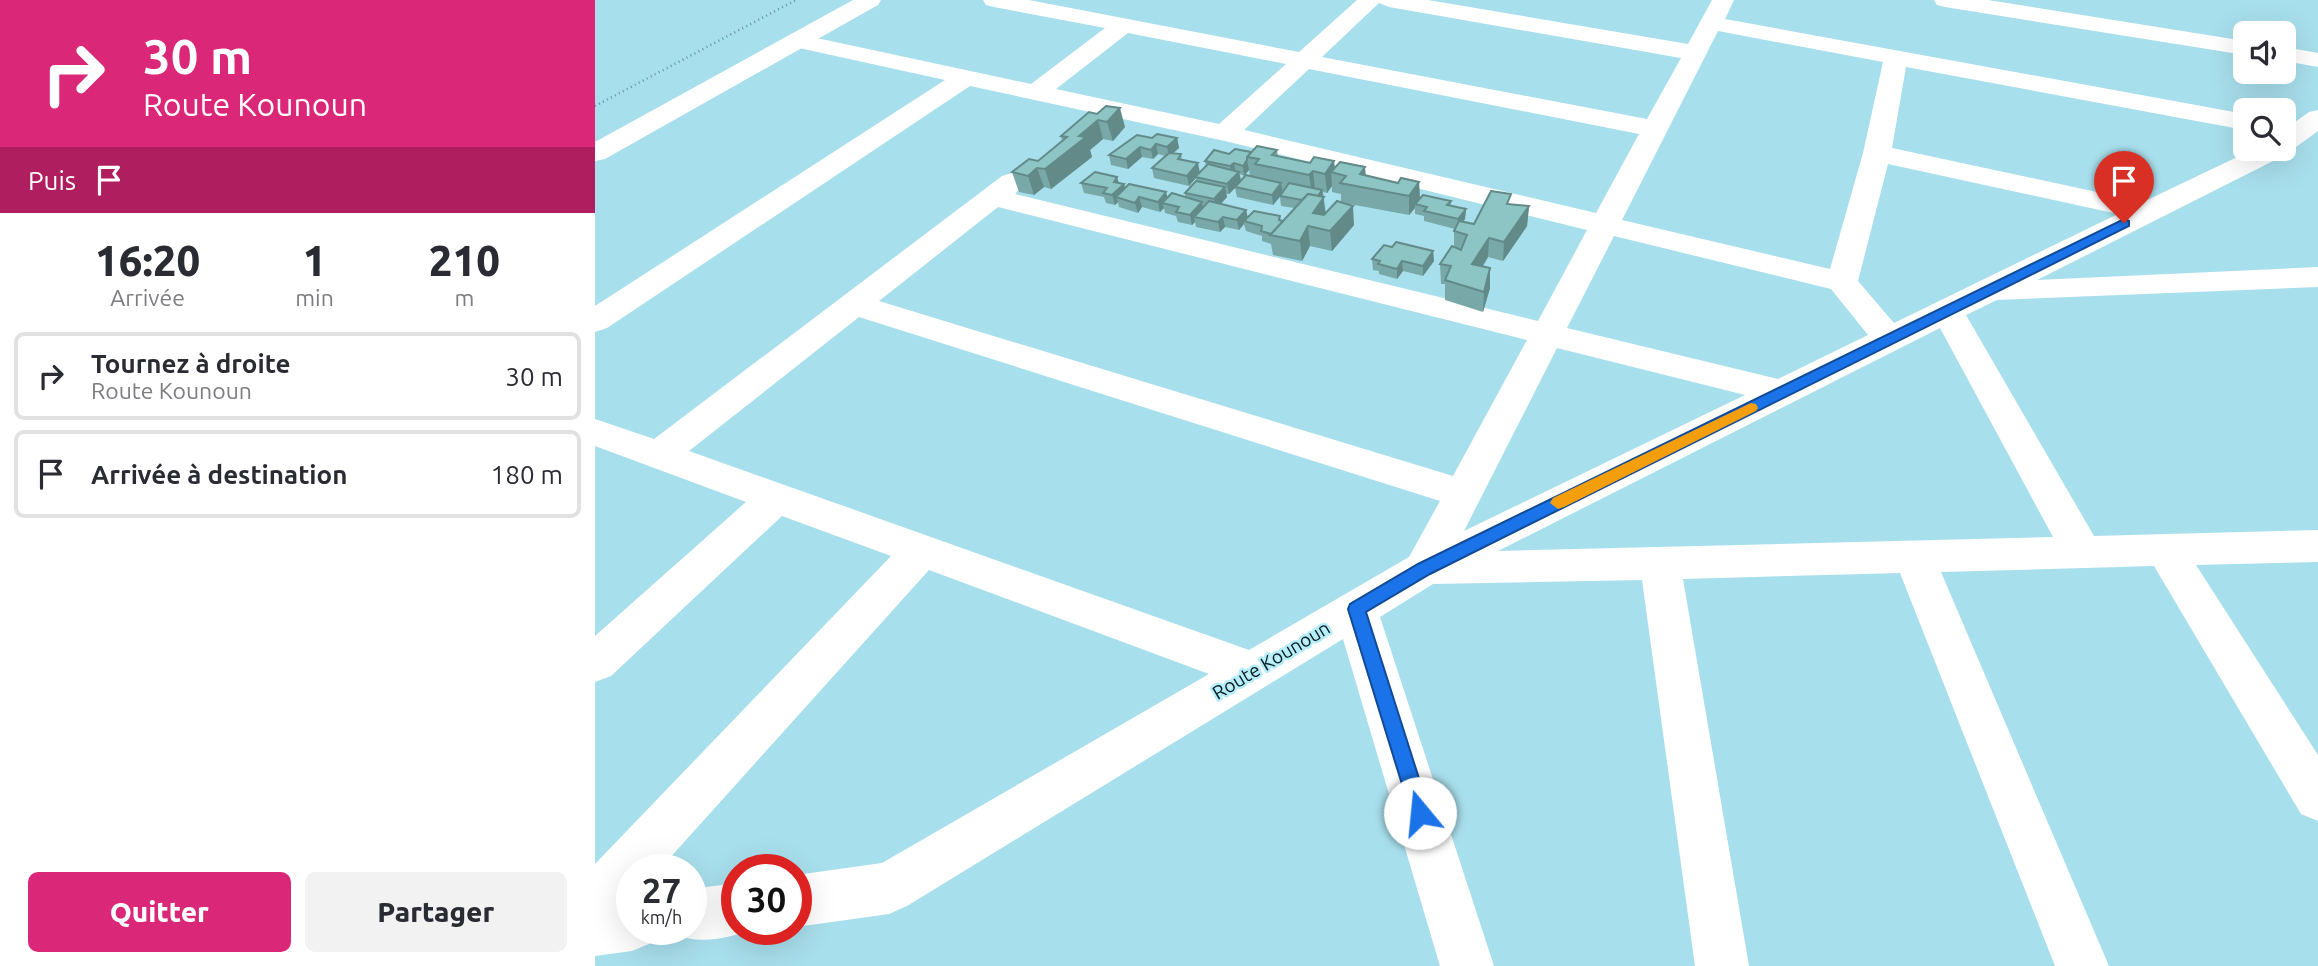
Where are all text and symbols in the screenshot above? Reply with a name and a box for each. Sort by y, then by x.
map controls [2233,21,2296,161]
button: sound [2233,21,2296,84]
icon: right [28,28,119,119]
text: 30 m [143,28,252,83]
text: Route Kounoun [143,86,367,122]
button: search [2233,98,2296,161]
pin [2094,151,2154,223]
icon: arrive [90,161,128,199]
icon: arrive [2105,162,2143,200]
text: Puis [28,166,76,195]
text: 16:20 [95,237,200,284]
text: 1 [303,237,326,284]
text: 210 [429,237,500,284]
text: Arrivée [110,285,185,310]
text: min [295,285,334,310]
text: m [454,285,474,310]
text: Tournez à droite [91,349,290,378]
icon: right [32,357,70,395]
text: 30 m [505,362,563,391]
text: Route Kounoun [91,378,252,403]
icon: arrive [32,455,70,493]
text: Arrivée à destination [91,460,347,489]
text: 180 m [491,460,563,489]
street label: Route Kounoun [1208,616,1334,704]
position arrow [1383,776,1457,850]
speed limit sign: 30 [721,854,812,945]
text: 27 [642,870,681,910]
button: Quitter [28,872,291,952]
button: Partager [305,872,567,952]
text: km/h [641,907,682,927]

